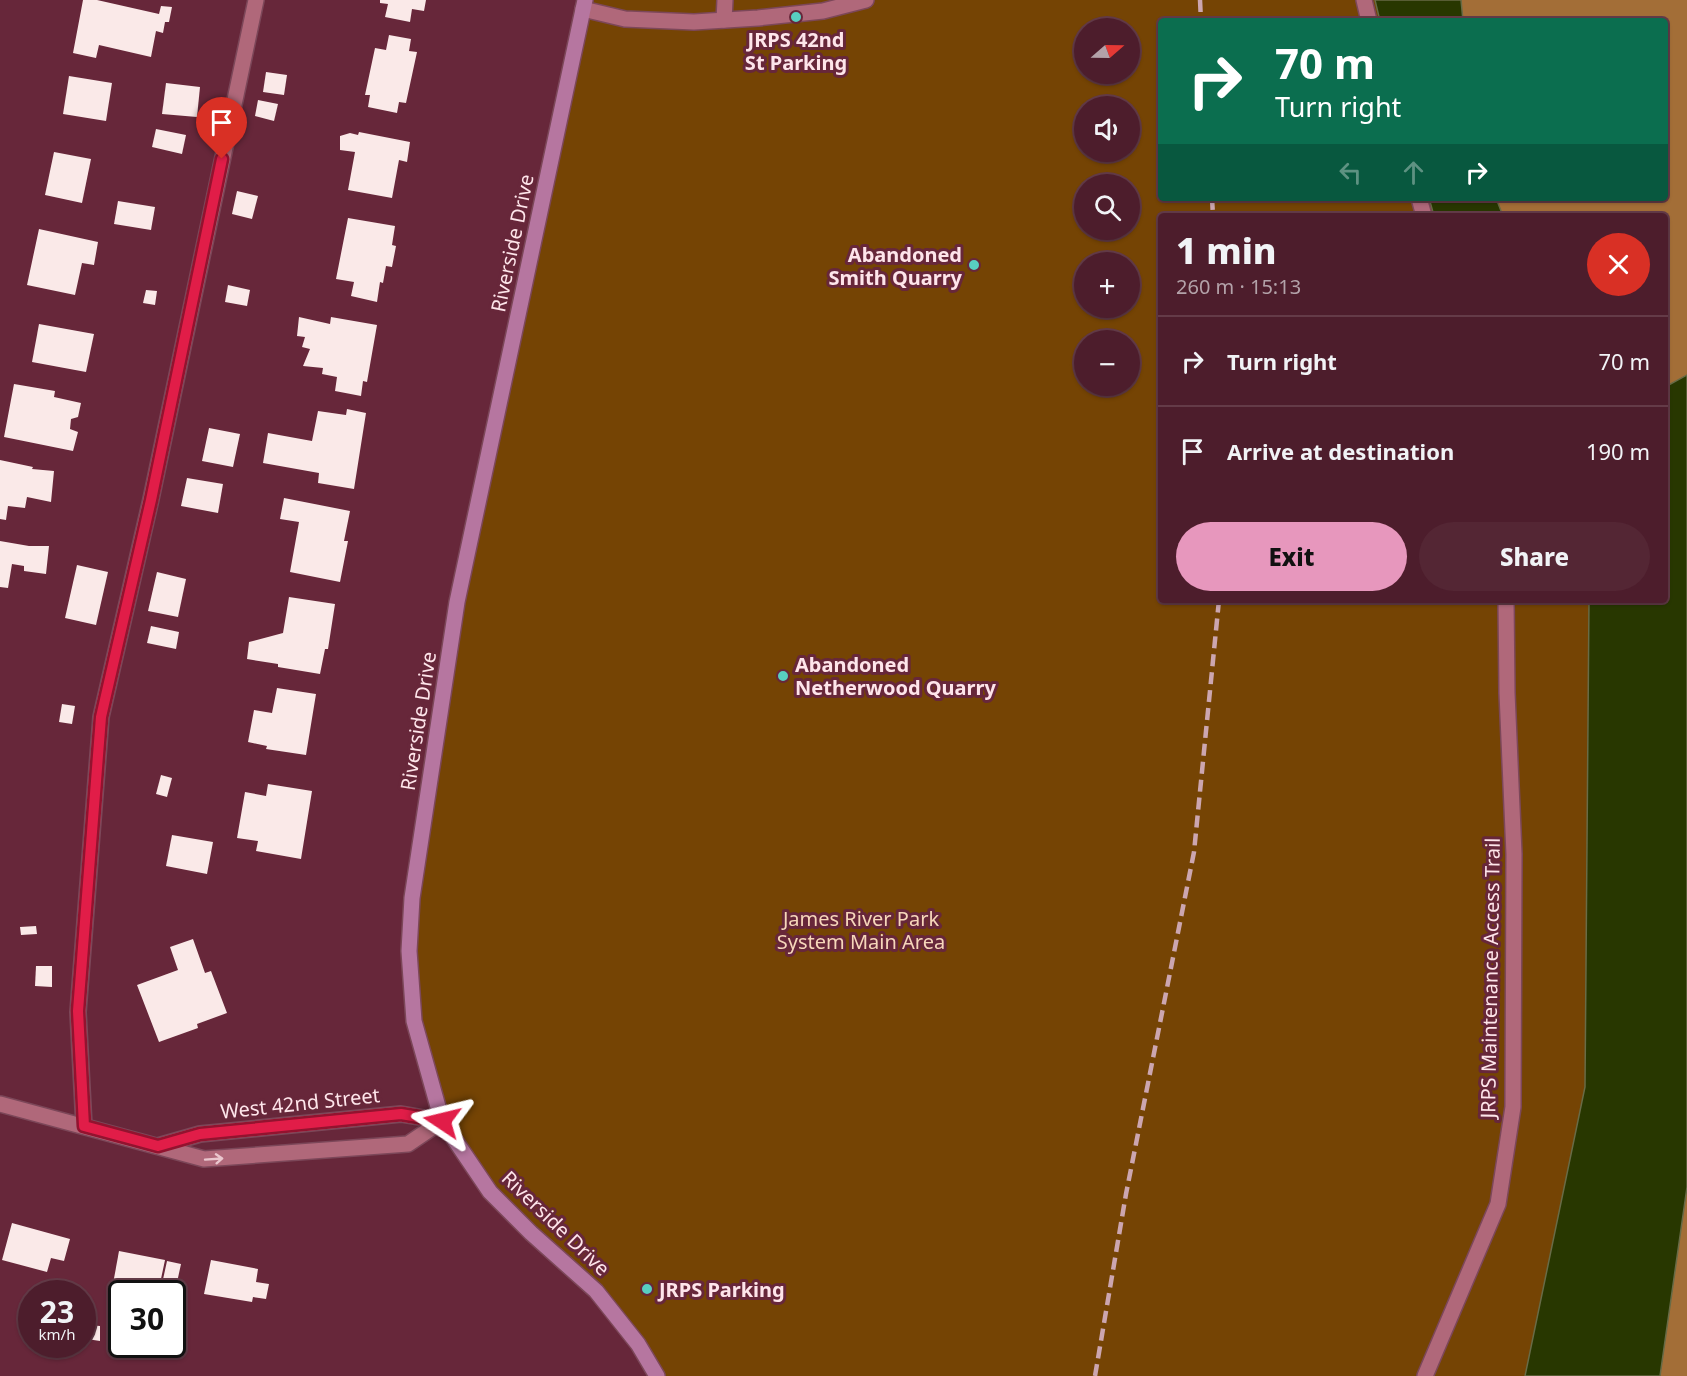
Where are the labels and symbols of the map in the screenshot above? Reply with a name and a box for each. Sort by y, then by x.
marker: JRPS 42nd St Parking [789,10,803,24]
north arrow [1074,18,1140,84]
place label: JRPS 42nd St Parking [745,26,847,76]
pin [196,97,247,159]
street label: Riverside Drive [484,172,540,314]
place label: Abandoned Smith Quarry [829,241,963,291]
marker: Abandoned Smith Quarry [967,258,981,272]
street label: Riverside Drive [394,650,442,792]
place label: Abandoned Netherwood Quarry [795,651,996,701]
marker: Abandoned Netherwood Quarry [776,669,790,683]
street label: JRPS Maintenance Access Trail [1474,837,1506,1121]
park label: James River Park System Main Area [777,905,945,955]
street label: West 42nd Street [219,1081,381,1125]
position arrow [410,1089,474,1153]
one-way arrow [204,1153,224,1164]
street label: Riverside Drive [496,1165,616,1281]
place label: JRPS Parking [657,1276,785,1303]
speed limit sign: 30 [108,1280,186,1358]
marker: JRPS Parking [640,1282,654,1296]

